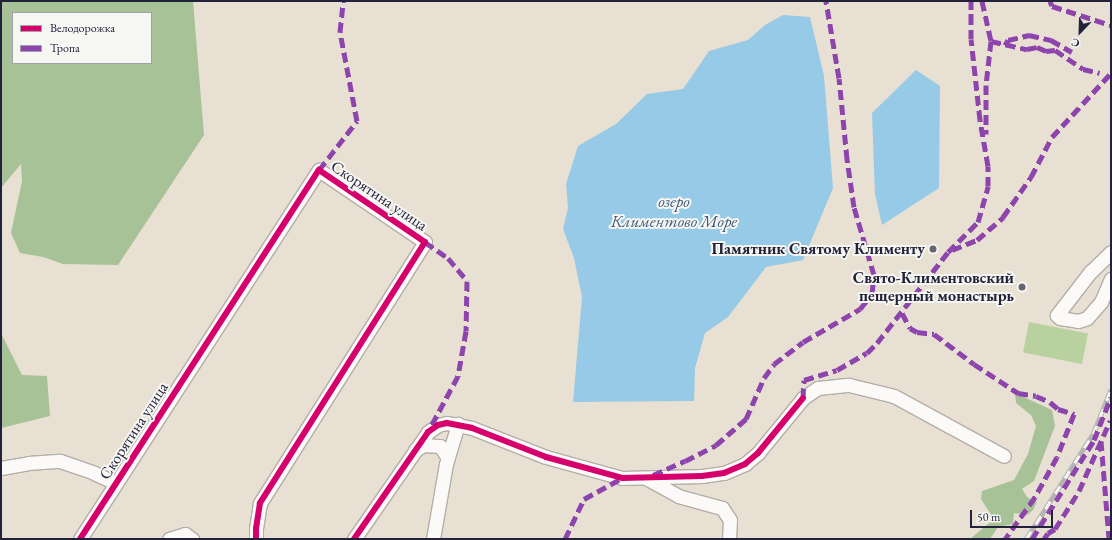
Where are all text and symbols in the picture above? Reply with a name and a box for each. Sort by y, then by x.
legend [12,12,152,64]
north arrow [1060,12,1100,52]
text: Велодорожка [50,20,115,36]
text: С [1069,35,1082,51]
text: Тропа [50,40,80,56]
street label: Скорятина улица [327,157,431,235]
water label: озеро Климентово Море [611,192,737,232]
place label: Памятник Святому Клименту [711,239,925,259]
marker: Памятник Святому Клименту [928,244,938,254]
place label: Свято-Климентовский пещерный монастырь [853,268,1014,306]
marker: Свято-Климентовский пещерный монастырь [1017,282,1027,292]
street label: Скорятина улица [95,379,173,483]
scale bar [972,502,1055,528]
text: 50 m [977,509,1000,525]

